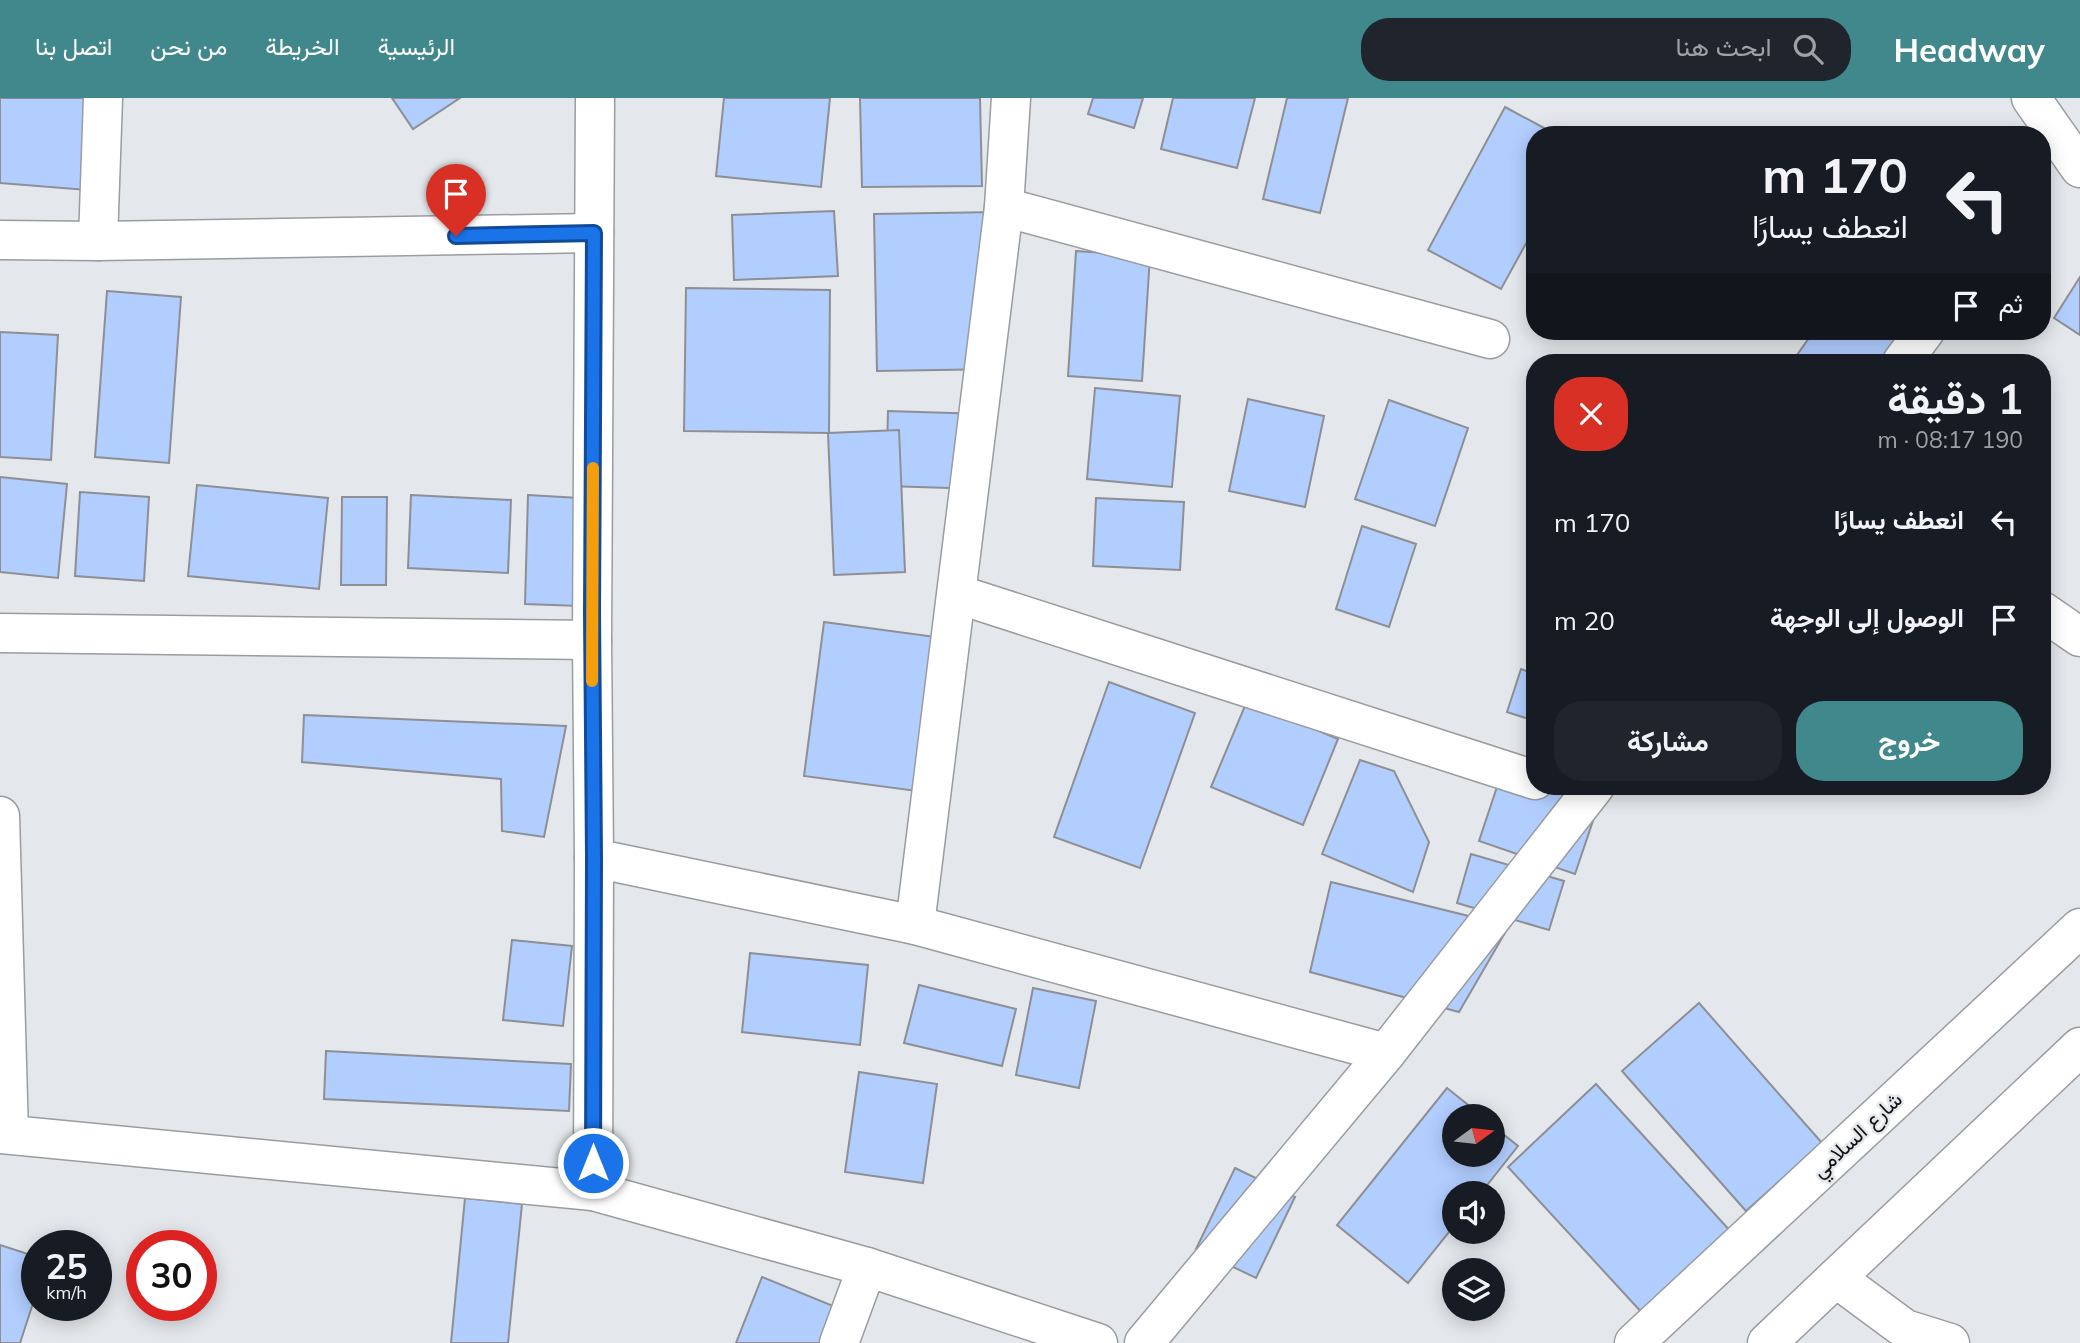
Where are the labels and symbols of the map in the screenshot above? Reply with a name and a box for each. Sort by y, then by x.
pin [426,164,486,236]
street label: شارع السلامي [1806,1086,1910,1186]
north arrow [1442,1104,1505,1167]
position arrow [556,1126,630,1200]
speed limit sign: 30 [126,1230,217,1321]

